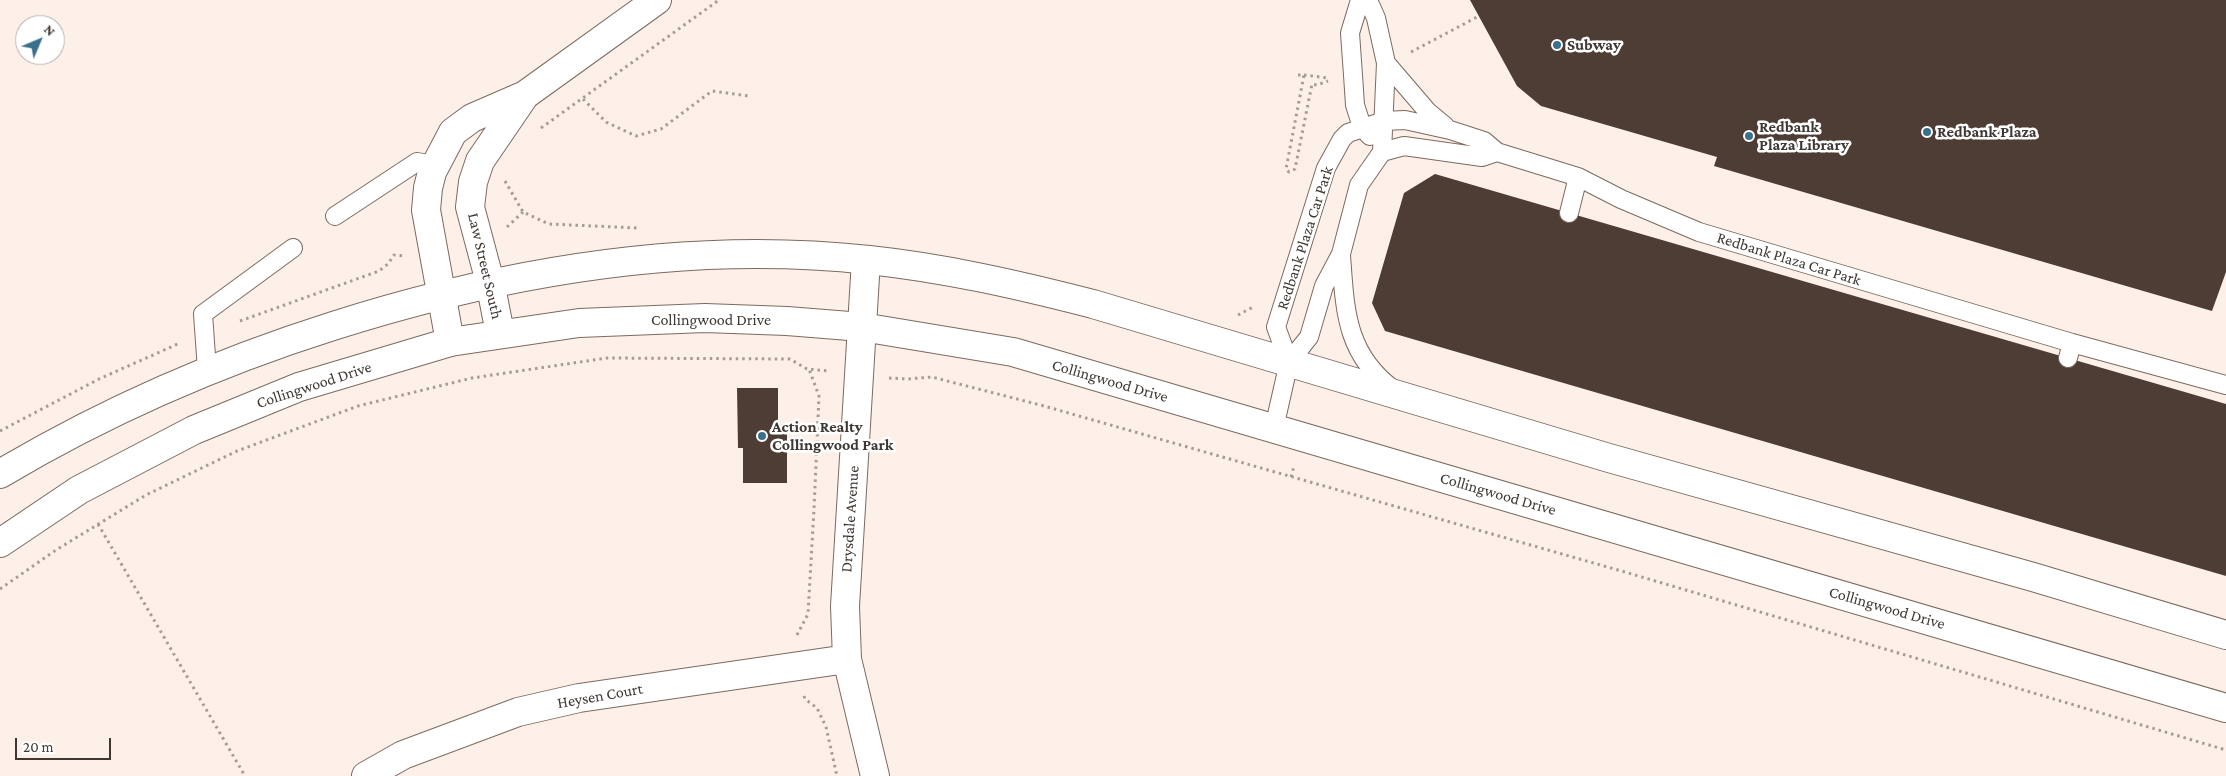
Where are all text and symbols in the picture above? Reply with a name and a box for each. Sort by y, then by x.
north arrow [15,15,65,65]
text: N [41,21,59,39]
place label: Subway [1567,35,1621,55]
marker: Subway [1551,39,1563,51]
place label: Redbank Plaza Library [1759,117,1849,155]
place label: Redbank Plaza [1937,122,2037,142]
marker: Redbank Plaza [1921,126,1933,138]
marker: Redbank Plaza Library [1743,130,1755,142]
street label: Redbank Plaza Car Park [1273,164,1337,312]
street label: Law Street South [463,211,507,321]
street label: Redbank Plaza Car Park [1715,228,1863,290]
street label: Collingwood Drive [651,310,771,330]
street label: Collingwood Drive [1050,355,1170,407]
street label: Collingwood Drive [254,357,374,413]
place label: Action Realty Collingwood Park [772,417,893,455]
marker: Action Realty Collingwood Park [756,430,768,442]
street label: Drysdale Avenue [837,465,863,573]
street label: Collingwood Drive [1438,468,1558,520]
street label: Collingwood Drive [1827,582,1947,634]
street label: Heysen Court [556,679,644,713]
scale bar [18,728,114,760]
text: 20 m [23,739,54,755]

